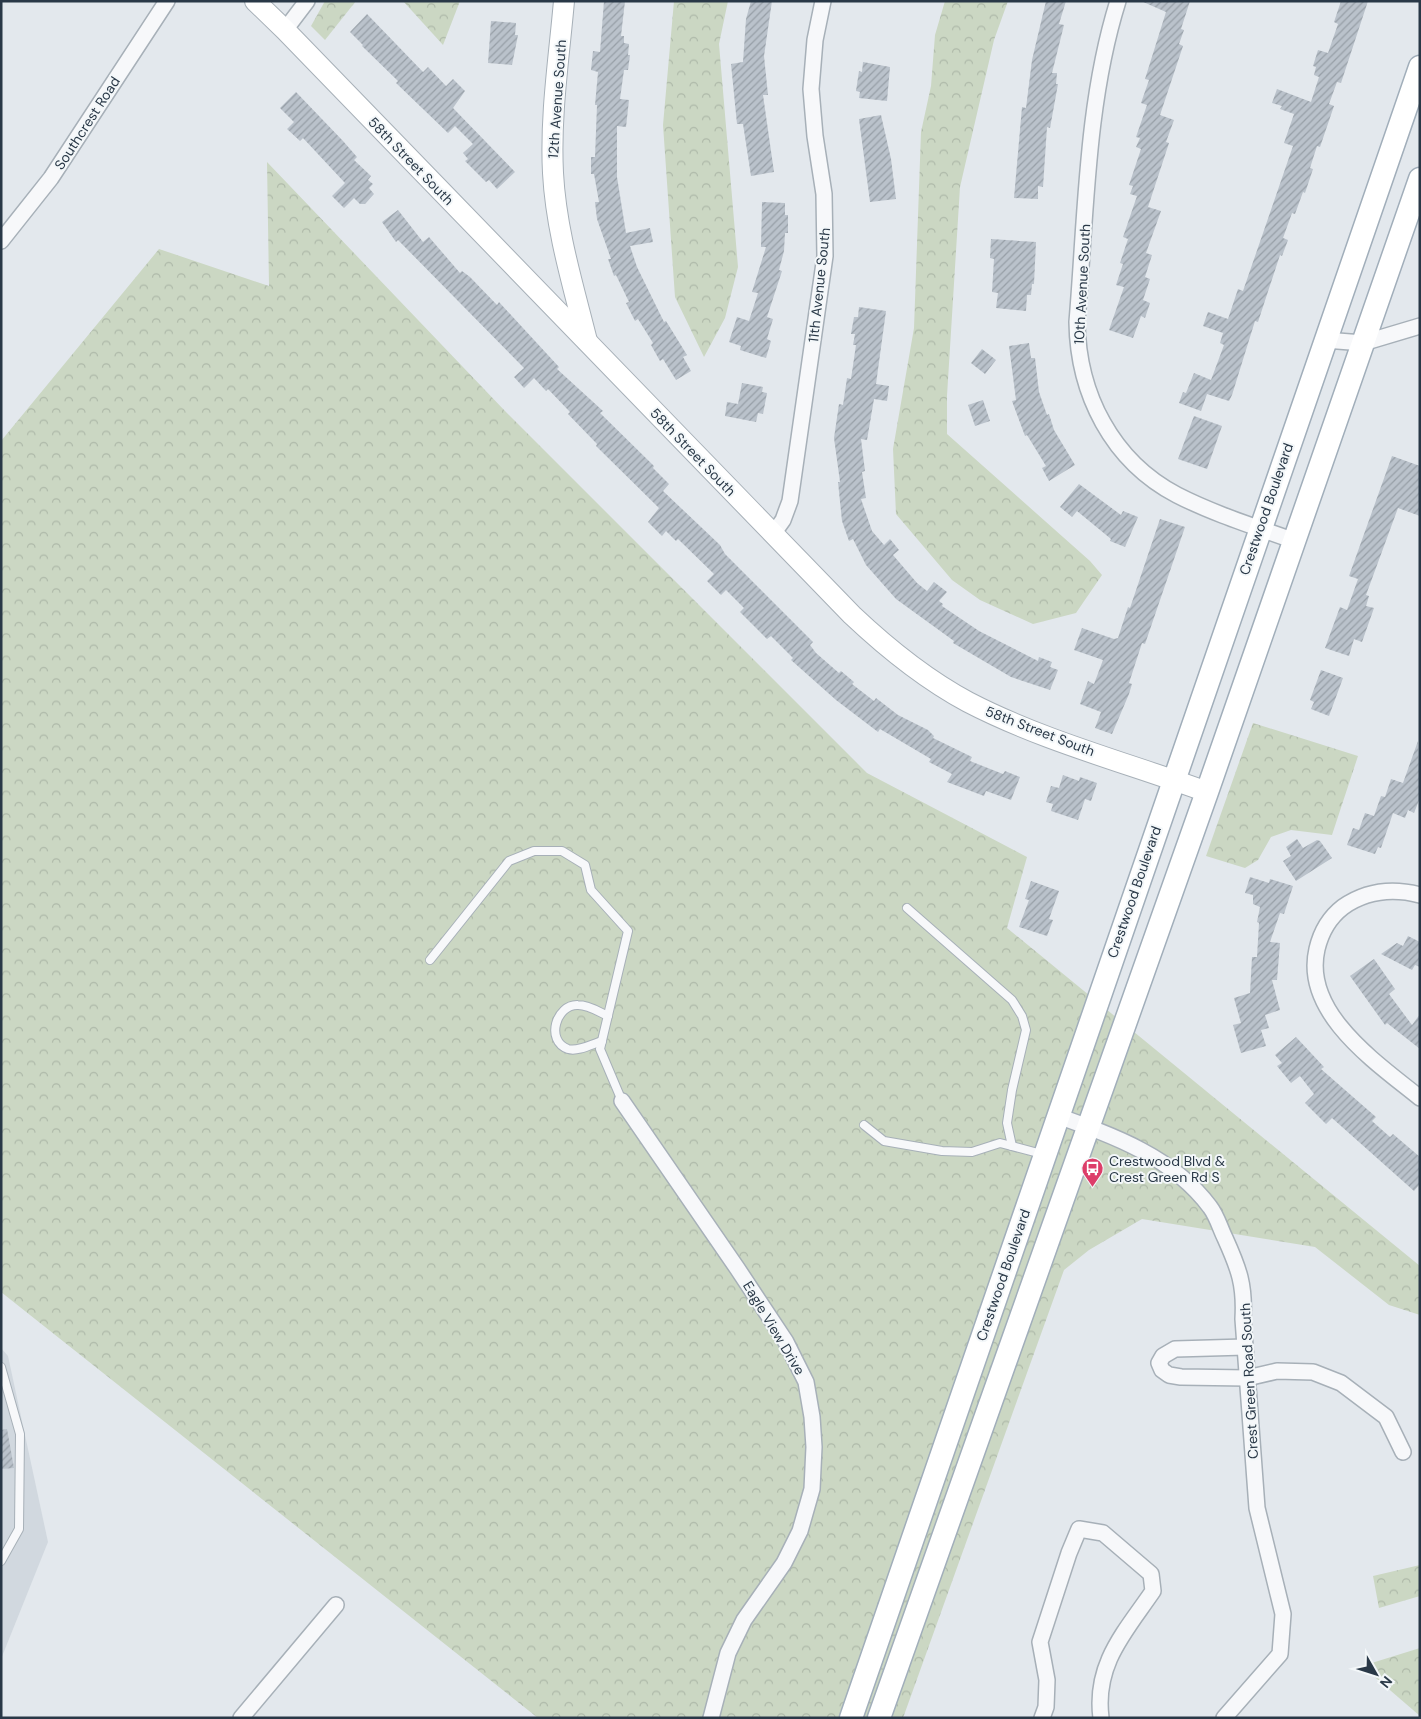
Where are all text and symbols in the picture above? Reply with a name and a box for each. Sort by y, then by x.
street label: 12th Avenue South [544,39,570,159]
street label: Southcrest Road [50,73,124,173]
street label: 58th Street South [364,113,458,209]
street label: 10th Avenue South [1070,223,1094,345]
street label: 11th Avenue South [804,227,834,343]
street label: 58th Street South [646,404,740,500]
street label: Crestwood Boulevard [1235,441,1297,577]
street label: 58th Street South [983,702,1097,760]
street label: Crestwood Boulevard [1103,824,1165,960]
place label: Crestwood Blvd & Crest Green Rd S [1109,1152,1225,1186]
bus stop icon: Crestwood Blvd & Crest Green Rd S [1081,1157,1105,1188]
street label: Crestwood Boulevard [972,1207,1034,1343]
street label: Eagle View Drive [739,1278,809,1378]
street label: Crest Green Road South [1236,1302,1262,1460]
north arrow [1351,1649,1401,1699]
text: N [1376,1673,1396,1692]

